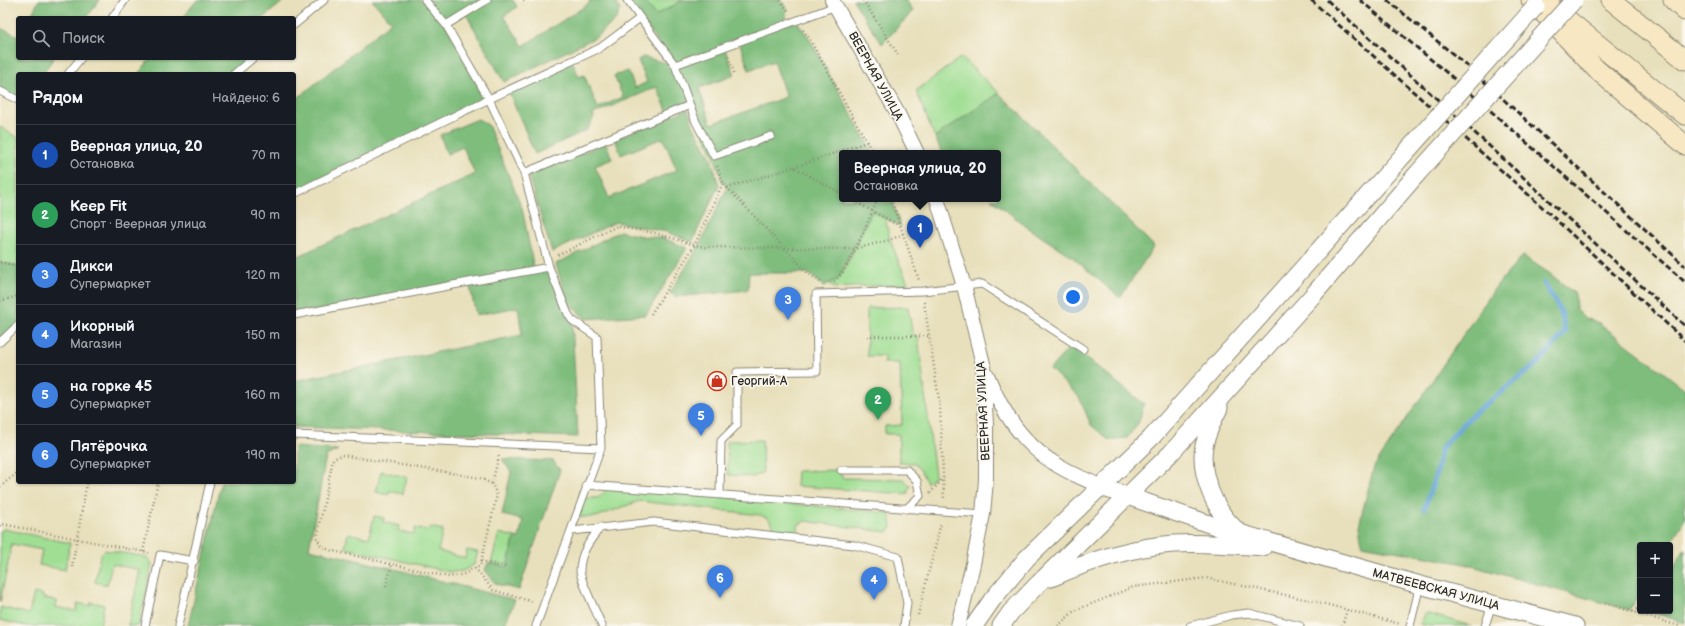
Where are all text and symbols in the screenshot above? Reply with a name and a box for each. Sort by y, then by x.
search box [16,16,296,60]
icon: search [30,27,52,49]
text: Поиск [62,29,105,48]
street label: ВЕЕРНАЯ УЛИЦА [845,29,907,124]
text: Рядом [32,88,83,108]
text: Найдено: 6 [212,90,280,106]
text: Веерная улица, 20 [70,137,203,156]
text: 1 [42,147,48,163]
text: 70 m [252,147,280,163]
popup [839,150,1001,202]
text: Остановка [70,156,135,172]
text: Веерная улица, 20 [854,159,986,178]
text: Остановка [854,178,918,194]
text: Keep Fit [70,197,127,216]
text: 2 [41,207,49,223]
text: 90 m [251,207,280,223]
pin: 1 [907,215,933,248]
text: Спорт · Веерная улица [70,216,207,232]
text: Дикси [70,257,113,276]
text: 3 [41,267,49,283]
text: 120 m [245,267,280,283]
text: Супермаркет [70,276,151,292]
pin: 3 [775,287,801,320]
your location [1063,287,1083,307]
text: Икорный [70,317,135,336]
text: 4 [41,327,49,343]
text: 150 m [246,327,280,343]
text: Магазин [70,336,122,352]
street label: ВЕЕРНАЯ УЛИЦА [973,360,994,461]
shop icon: Георгий-А [706,370,728,392]
place label: Георгий-А [731,374,788,389]
text: на горке 45 [70,377,152,396]
text: 5 [41,387,49,403]
text: 160 m [245,387,280,403]
pin: 2 [865,387,891,420]
text: Супермаркет [70,396,151,412]
pin: 5 [688,403,714,436]
text: Пятёрочка [70,437,147,456]
text: 6 [41,447,49,463]
text: 190 m [246,447,280,463]
text: Супермаркет [70,456,151,472]
map controls [1637,542,1673,614]
button: + [1637,542,1673,578]
pin: 6 [707,565,733,598]
street label: МАТВЕЕВСКАЯ УЛИЦА [1371,565,1502,614]
pin: 4 [861,567,887,600]
button: − [1637,578,1673,614]

